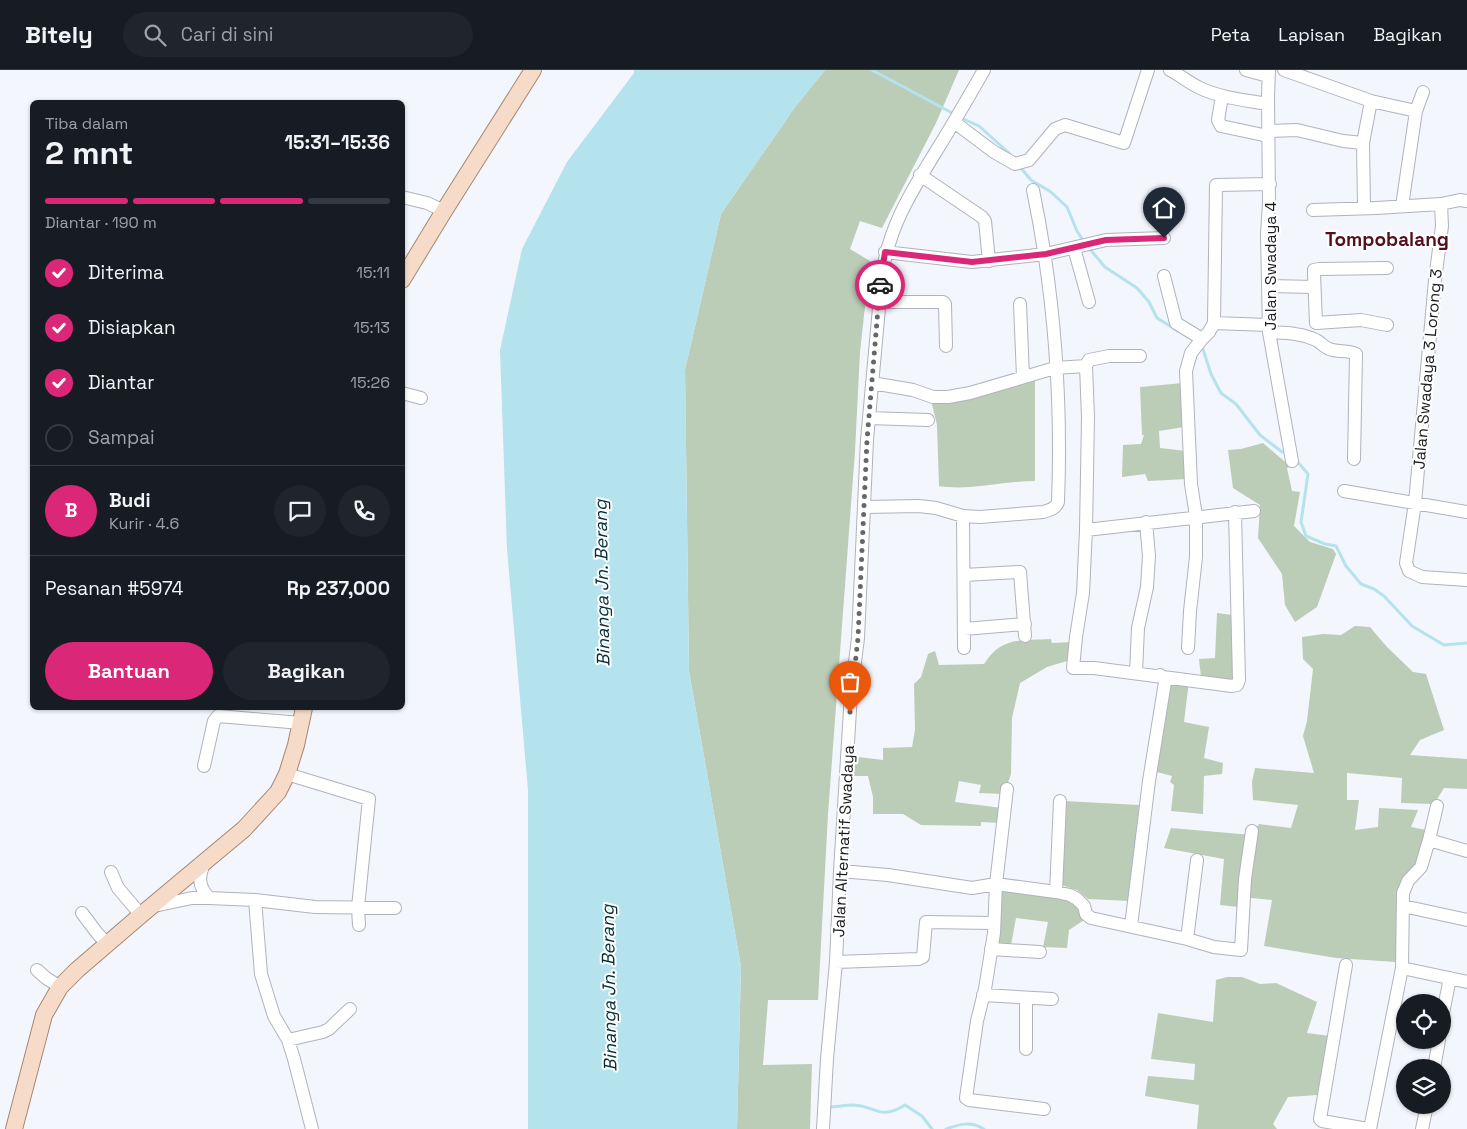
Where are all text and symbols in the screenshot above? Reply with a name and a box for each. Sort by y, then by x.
search box [123,12,473,57]
text: Bitely [25,19,93,50]
icon: search [141,21,169,49]
text: Cari di sini [181,22,273,47]
text: Peta [1211,23,1250,46]
text: Lapisan [1278,23,1345,46]
text: Bagikan [1373,23,1442,46]
text: Tiba dalam [45,113,128,134]
text: 15:31–15:36 [285,130,390,155]
text: 2 mnt [45,133,133,173]
pin [1143,187,1185,238]
icon: home [1150,194,1178,222]
street label: Jalan Swadaya 4 [1260,201,1281,331]
text: Diantar · 190 m [45,212,157,233]
district label: Tompobalang [1325,227,1449,252]
icon: check [45,259,73,287]
text: Diterima [88,260,164,285]
courier [855,260,905,310]
text: 15:11 [356,262,390,283]
street label: Jalan Swadaya 3 Lorong 3 [1408,268,1447,470]
icon: car [866,271,894,299]
icon: check [45,314,73,342]
text: Disiapkan [88,315,176,340]
text: 15:13 [353,317,390,338]
icon: check [45,369,73,397]
text: Diantar [88,370,154,395]
text: 15:26 [350,372,390,393]
text: Sampai [88,425,155,450]
button: chat [274,485,326,537]
button: phone [338,485,390,537]
text: Budi [109,488,151,513]
text: B [65,498,77,523]
water label: Binanga Jn. Berang [589,498,614,667]
text: Kurir · 4.6 [109,513,179,534]
text: Pesanan #5974 [45,576,183,601]
text: Rp 237,000 [287,576,390,601]
button: Bantuan [45,642,213,700]
button: Bagikan [223,642,390,700]
pin [829,661,871,712]
icon: bag [836,668,864,696]
street label: Jalan Alternatif Swadaya [828,744,859,938]
water label: Binanga Jn. Berang [596,903,621,1072]
map controls [1396,994,1451,1114]
button: locate [1396,994,1451,1049]
button: layers [1396,1059,1451,1114]

